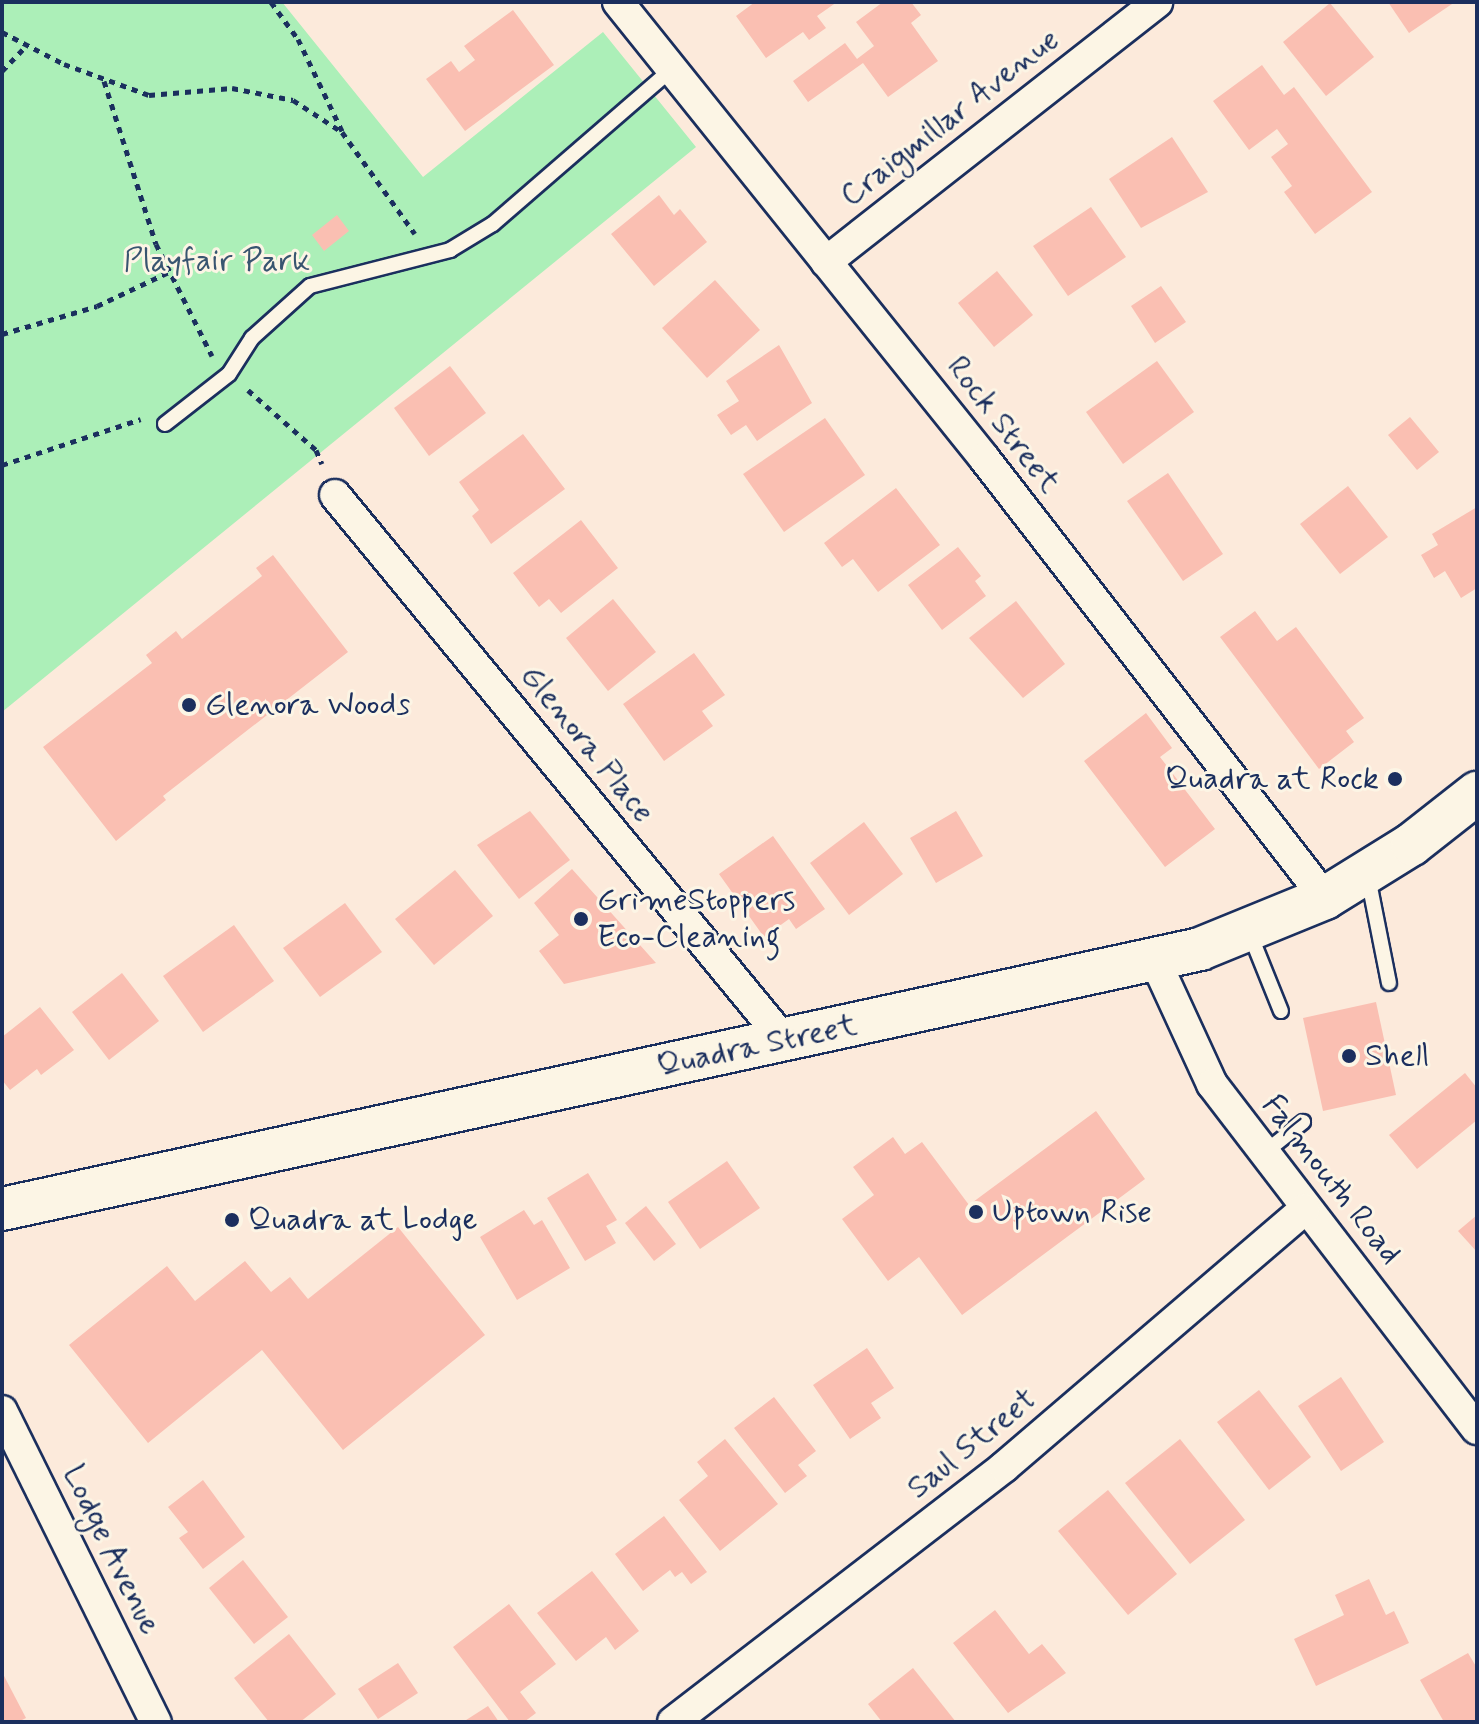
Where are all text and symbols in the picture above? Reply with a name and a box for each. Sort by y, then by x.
street label: Craigmillar Avenue [835,22,1065,214]
park label: Playfair Park [126,242,308,280]
street label: Rock Street [938,349,1068,501]
street label: Glenora Place [511,657,663,831]
place label: Glenora Woods [205,686,411,724]
marker: Glenora Woods [180,696,198,714]
place label: Quadra at Rock [1162,760,1379,798]
marker: Quadra at Rock [1386,770,1404,788]
place label: GrimeStoppers Eco-Cleaning [597,882,795,957]
marker: GrimeStoppers Eco-Cleaning [572,910,590,928]
street label: Quadra Street [654,1006,860,1086]
place label: Shell [1365,1037,1430,1075]
marker: Shell [1340,1047,1358,1065]
street label: Falmouth Road [1253,1087,1409,1273]
place label: Uptown Rise [992,1193,1154,1231]
place label: Quadra at Lodge [248,1201,483,1239]
marker: Uptown Rise [967,1203,985,1221]
marker: Quadra at Lodge [223,1211,241,1229]
street label: Saul Street [900,1381,1044,1507]
street label: Lodge Avenue [52,1457,170,1643]

